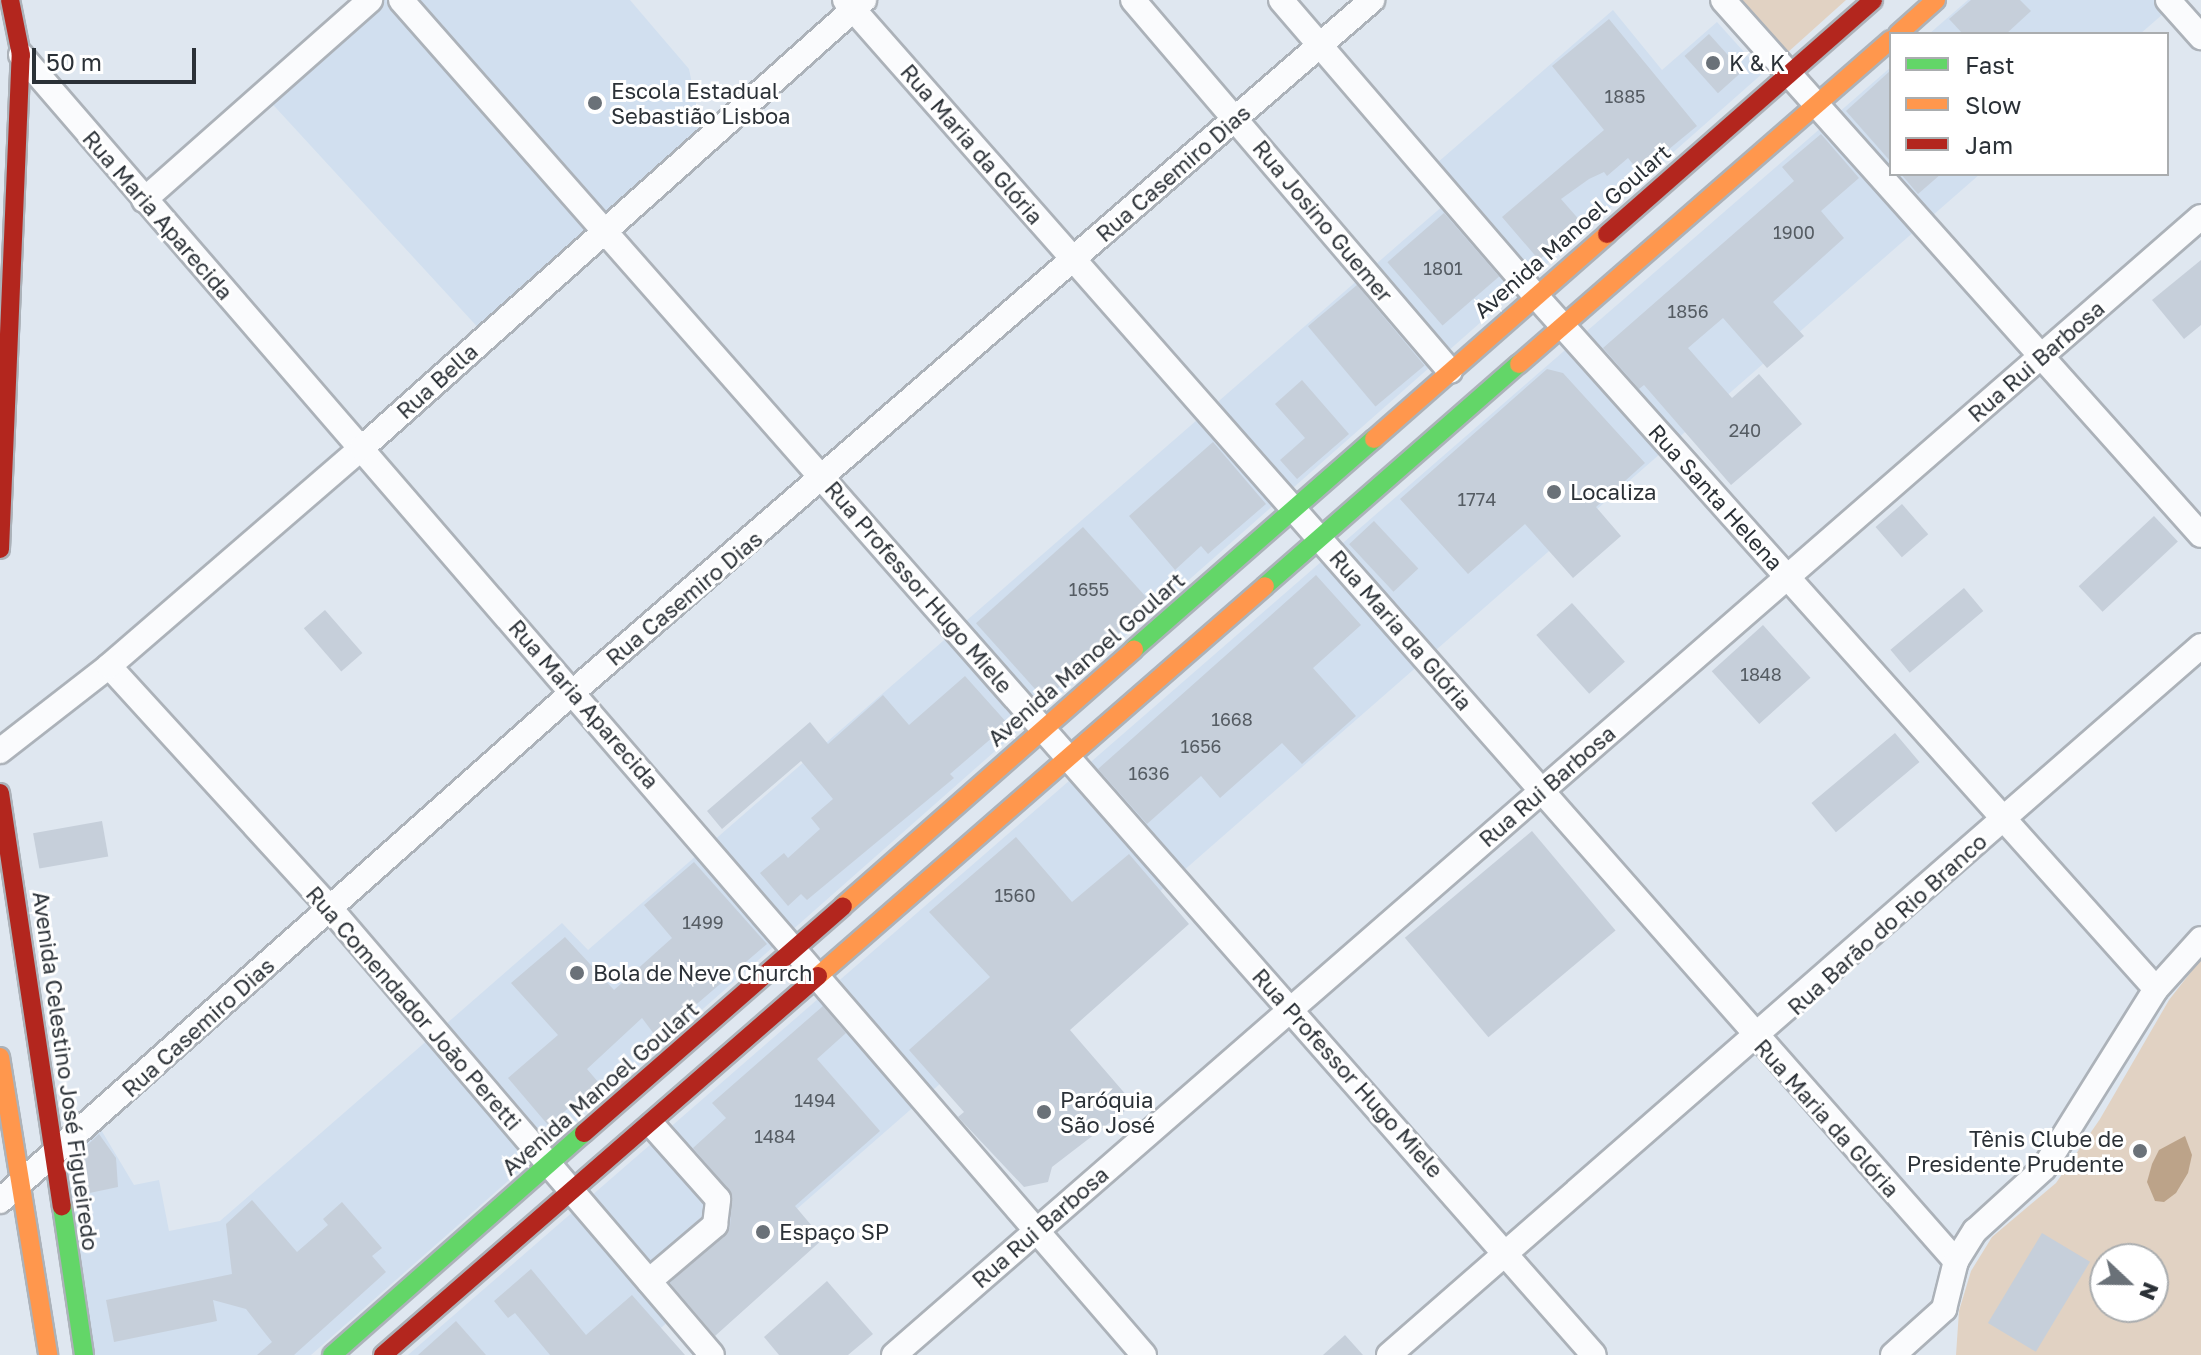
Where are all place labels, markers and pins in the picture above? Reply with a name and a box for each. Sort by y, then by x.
place label: K & K [1729,50,1785,76]
marker: K & K [1704,54,1722,72]
place label: Escola Estadual Sebastião Lisboa [611,77,791,128]
marker: Escola Estadual Sebastião Lisboa [586,94,604,112]
place label: Localiza [1570,479,1657,505]
marker: Localiza [1545,483,1563,501]
place label: Bola de Neve Church [593,960,813,986]
marker: Bola de Neve Church [568,964,586,982]
place label: Paróquia São José [1060,1086,1155,1138]
marker: Paróquia São José [1035,1103,1053,1121]
place label: Tênis Clube de Presidente Prudente [1907,1125,2124,1176]
marker: Tênis Clube de Presidente Prudente [2131,1142,2149,1160]
place label: Espaço SP [779,1219,889,1245]
marker: Espaço SP [754,1223,772,1241]

